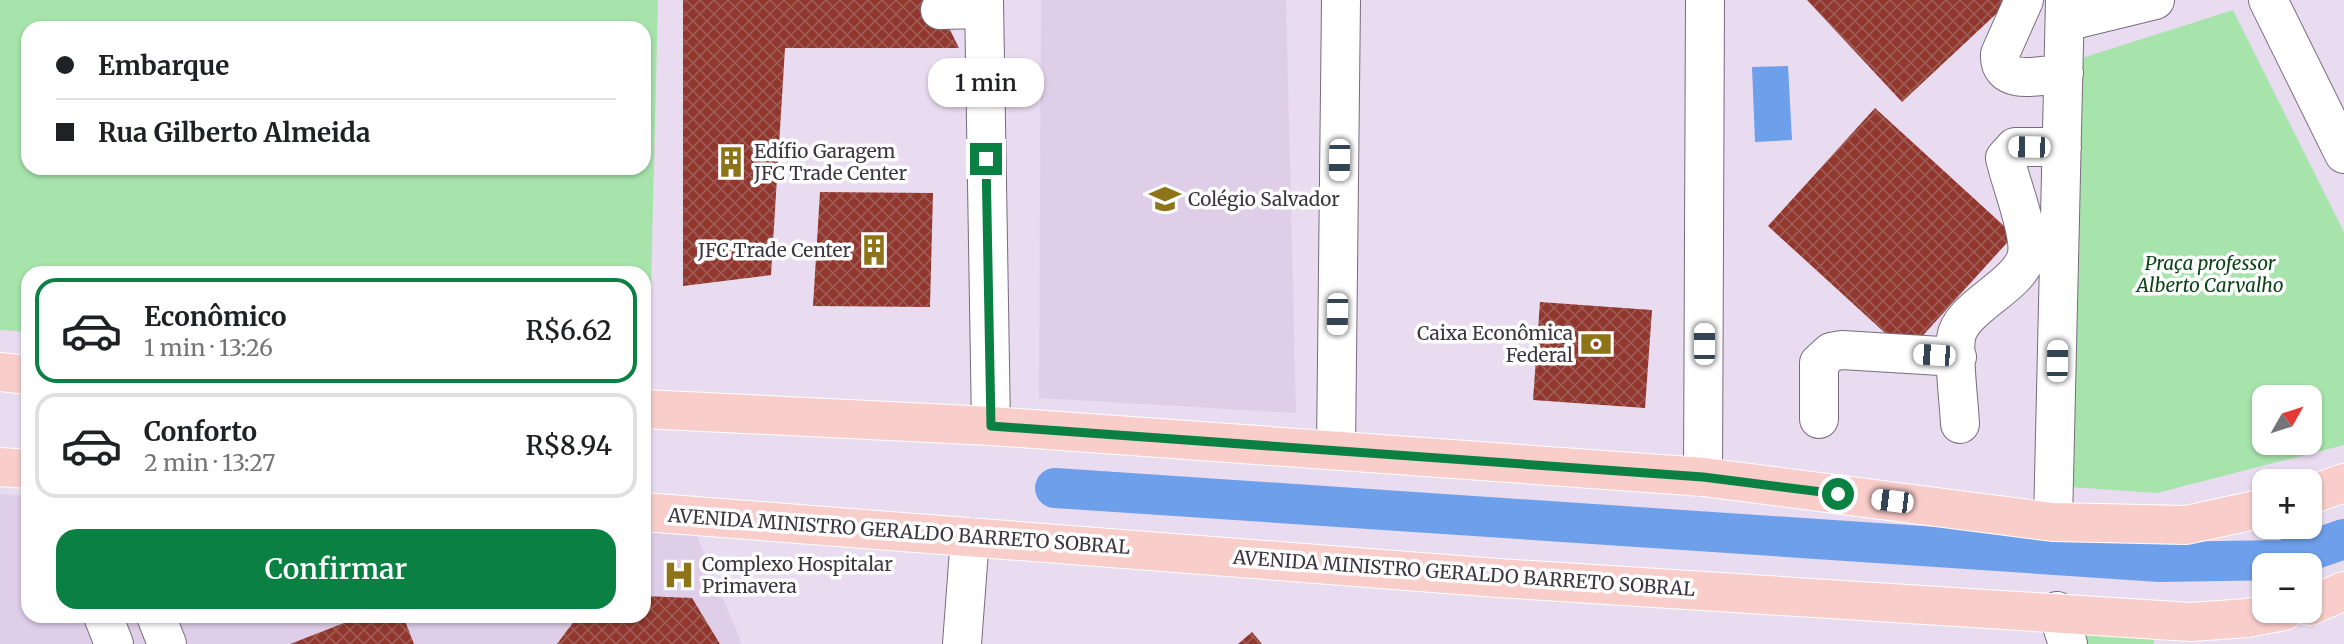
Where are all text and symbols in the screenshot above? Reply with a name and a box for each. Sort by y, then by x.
text: Embarque [98,49,229,82]
callout: 1 min [928,58,1044,106]
text: 1 min [955,68,1017,97]
text: Rua Gilberto Almeida [98,116,370,149]
car [2008,136,2051,158]
place label: Edífio Garagem JFC Trade Center [753,139,907,185]
car [1329,139,1350,181]
route end [970,143,1002,175]
building icon: Edífio Garagem JFC Trade Center [714,145,748,179]
school or university icon: Colégio Salvador [1148,182,1182,216]
place label: Colégio Salvador [1188,187,1340,211]
building icon: JFC Trade Center [857,233,891,267]
place label: JFC Trade Center [697,238,851,262]
park label: Praça professor Alberto Carvalho [2135,251,2284,297]
car [1327,293,1348,335]
icon: car [60,299,123,362]
text: Econômico [144,300,287,333]
text: R$6.62 [526,314,612,347]
place label: Caixa Econômica Federal [1417,321,1573,367]
car [1694,323,1715,365]
bank icon: Caixa Econômica Federal [1579,327,1613,361]
text: 1 min · 13:26 [144,333,273,362]
car [2047,340,2068,382]
car [1913,343,1956,367]
north arrow [2252,385,2322,455]
map controls [2252,385,2322,623]
icon: car [60,414,123,477]
text: Conforto [144,415,257,448]
text: R$8.94 [525,429,612,462]
text: 2 min · 13:27 [144,448,275,477]
button: + [2252,469,2322,539]
route start [1822,478,1854,510]
car [1870,488,1915,514]
street label: AVENIDA MINISTRO GERALDO BARRETO SOBRAL [666,503,1131,559]
button: Confirmar [56,529,616,609]
street label: AVENIDA MINISTRO GERALDO BARRETO SOBRAL [1231,545,1696,601]
place label: Complexo Hospitalar Primavera [702,552,893,598]
button: − [2252,553,2322,623]
hospital icon: Complexo Hospitalar Primavera [662,558,696,592]

